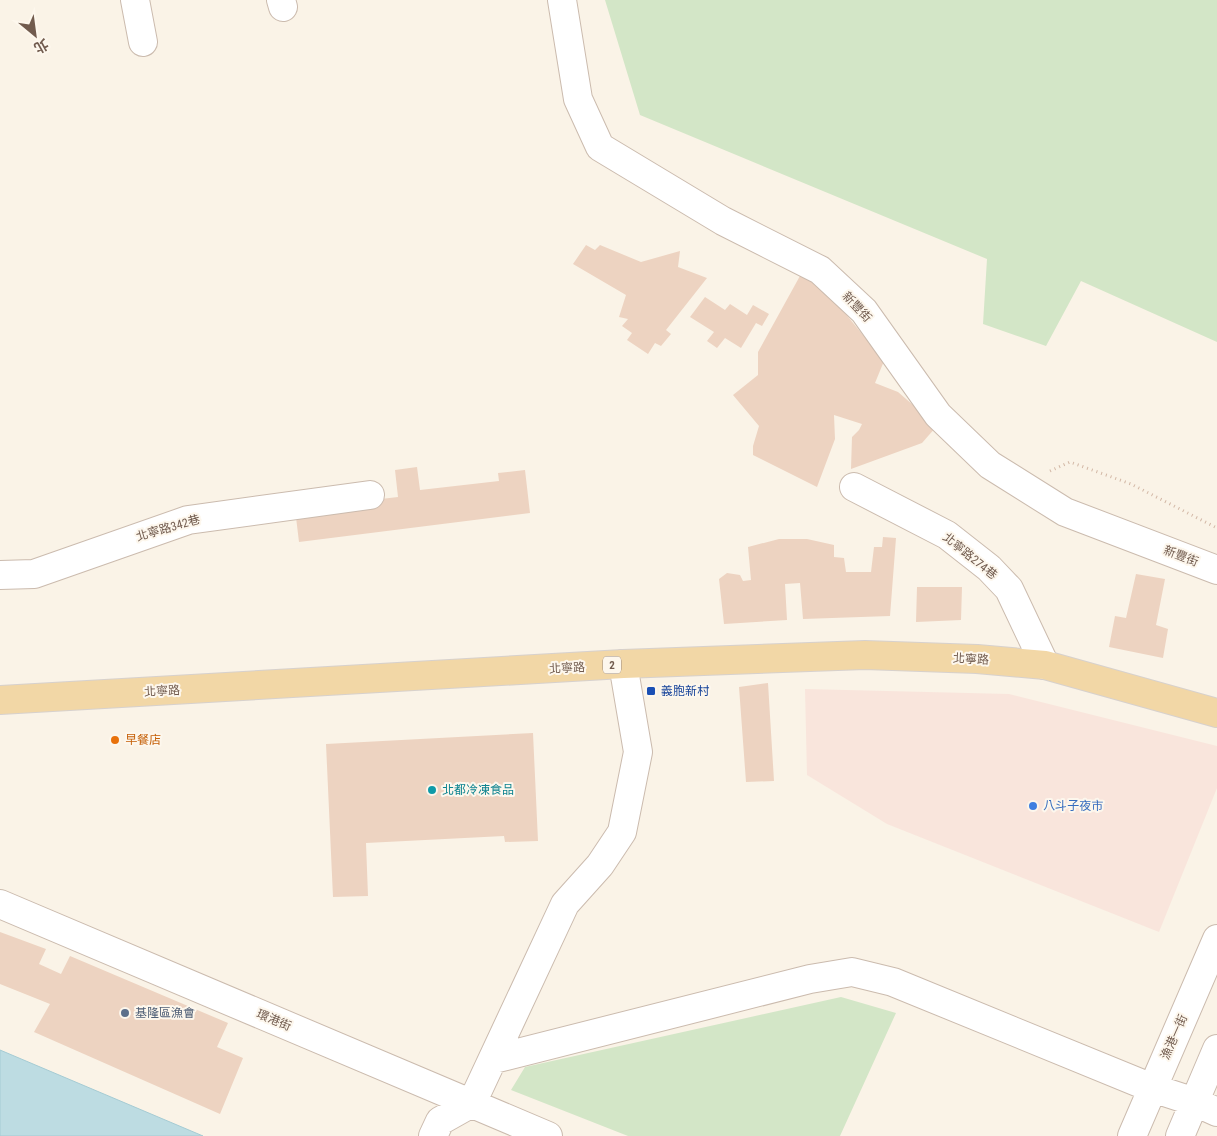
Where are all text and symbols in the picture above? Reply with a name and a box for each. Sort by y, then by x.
north arrow [10,10,60,60]
text: 北 [31,36,51,57]
street label: 新豐街 [840,289,874,325]
street label: 北寧路342巷 [134,512,202,544]
street label: 北寧路274巷 [940,530,1000,582]
street label: 新豐街 [1162,543,1200,569]
street label: 北寧路 [953,651,989,667]
road number: 2 [603,656,621,674]
street label: 北寧路 [549,660,585,676]
street label: 北寧路 [144,683,180,699]
place label: 義胞新村 [661,684,710,698]
marker: 義胞新村 [645,685,657,697]
place label: 早餐店 [125,733,161,747]
marker: 早餐店 [109,734,121,746]
place label: 北都冷凍食品 [442,783,514,797]
marker: 北都冷凍食品 [426,784,438,796]
place label: 八斗子夜市 [1043,799,1103,813]
marker: 八斗子夜市 [1027,800,1039,812]
place label: 基隆區漁會 [135,1006,195,1020]
marker: 基隆區漁會 [119,1007,131,1019]
street label: 環港街 [255,1007,293,1033]
street label: 漁港一街 [1158,1012,1190,1062]

